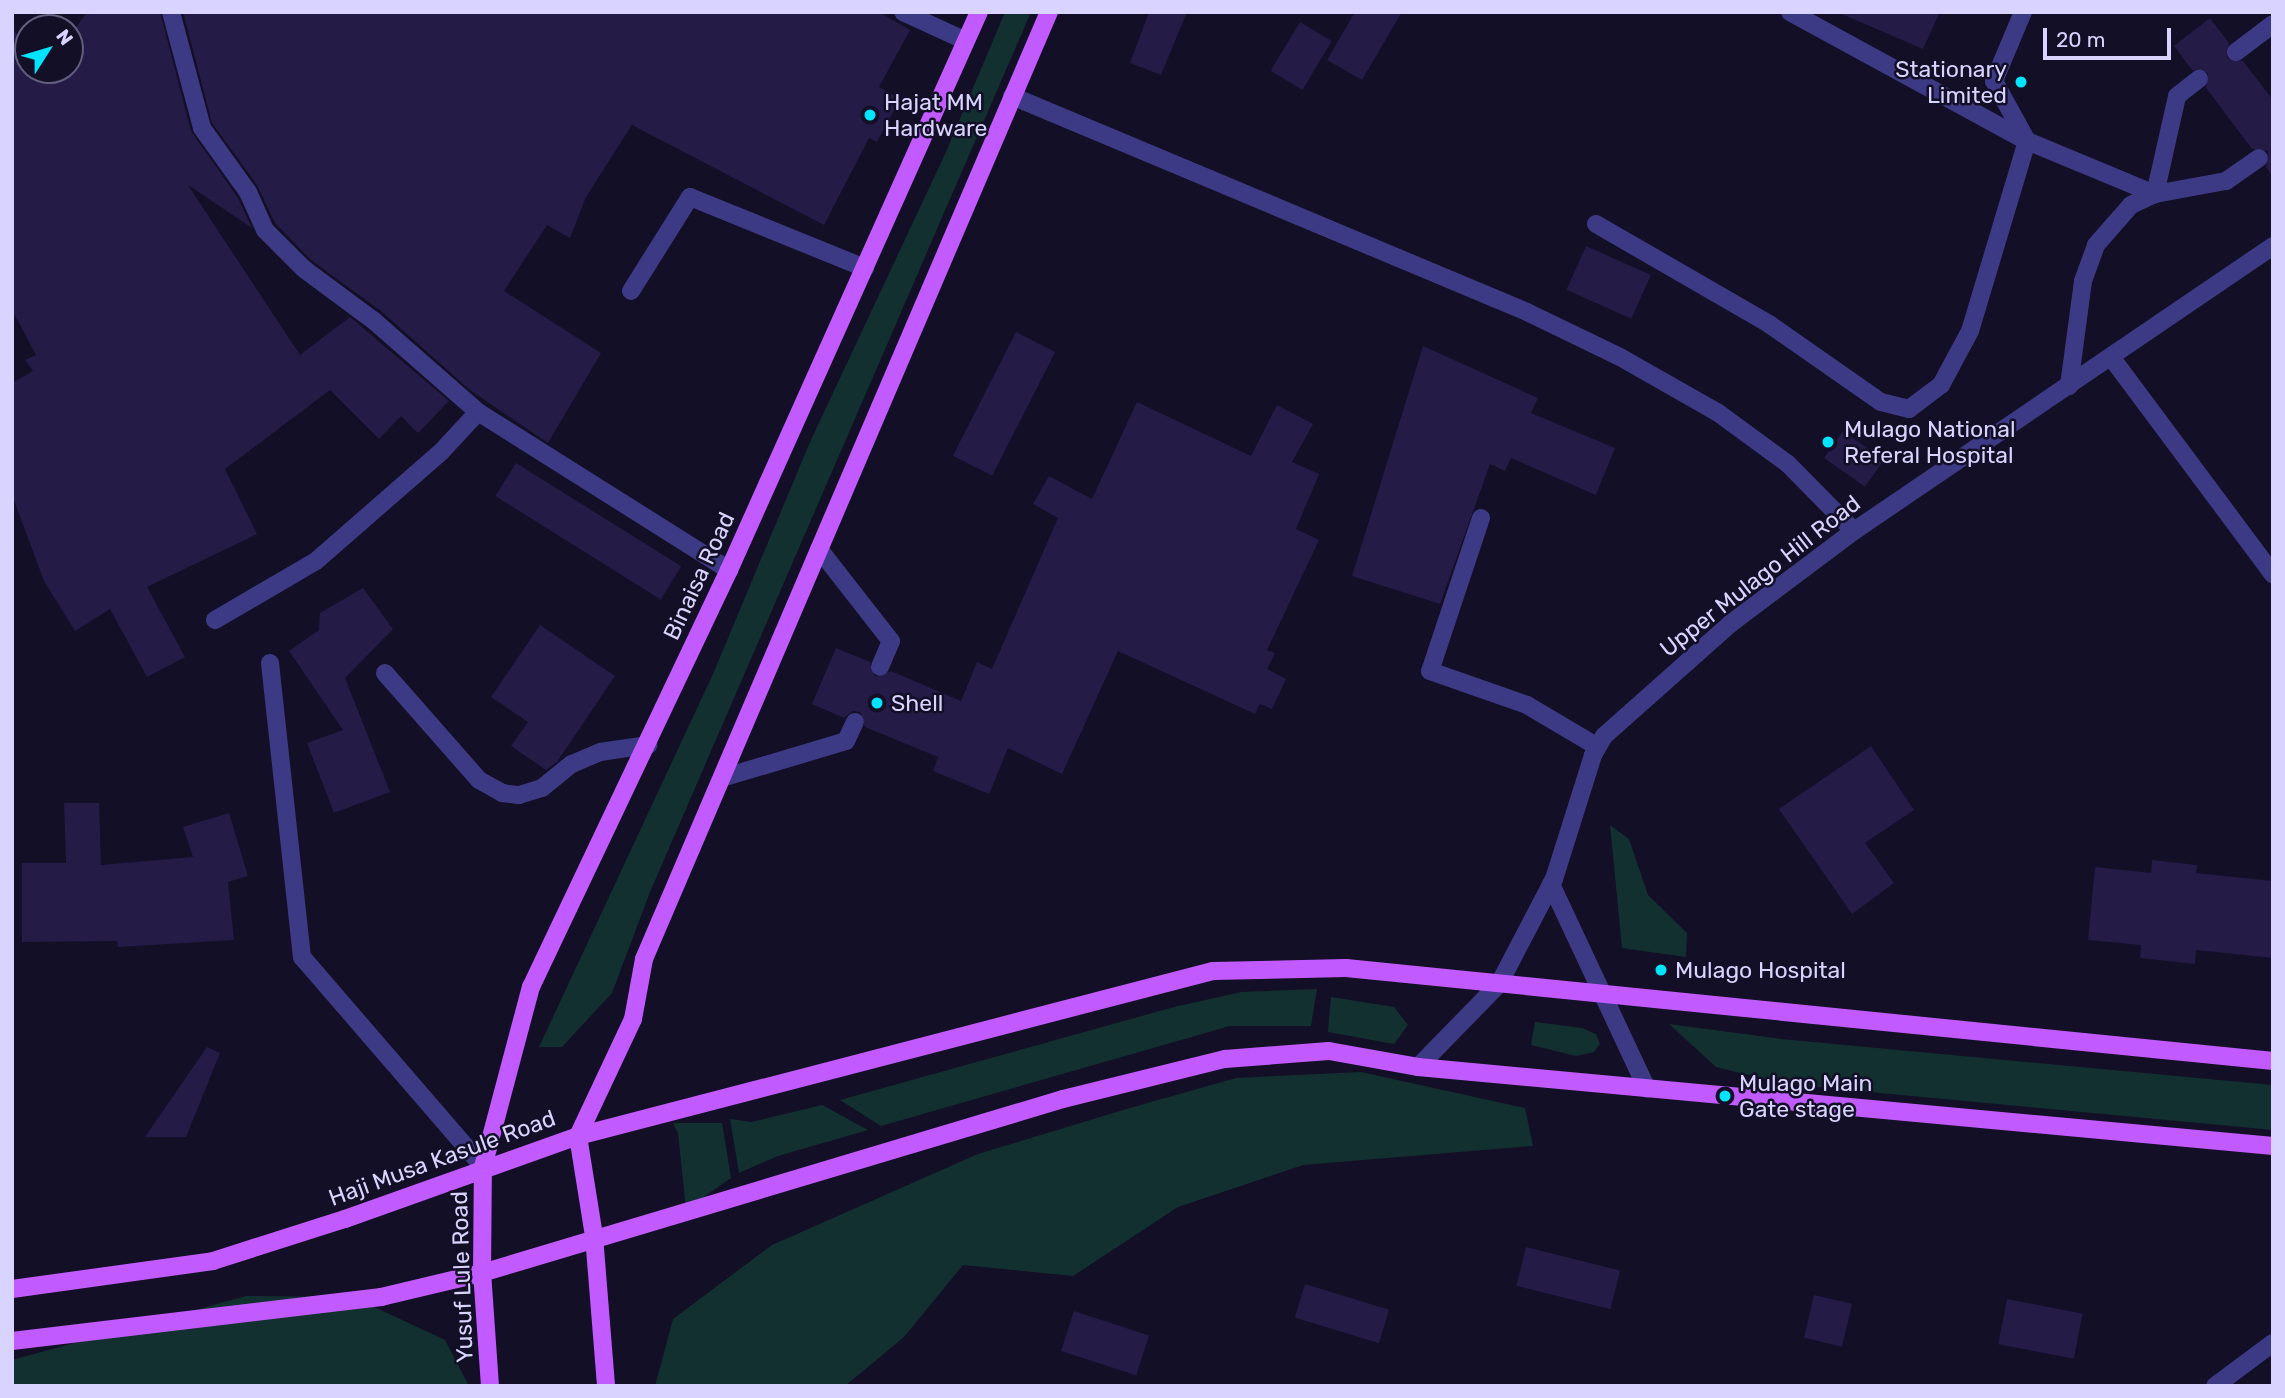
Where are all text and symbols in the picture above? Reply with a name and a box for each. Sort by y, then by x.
north arrow [14,14,84,84]
scale bar [2047,14,2175,58]
text: N [51,25,78,50]
text: 20 m [2056,27,2105,52]
place label: Stationary Limited [1895,55,2007,109]
marker: Stationary Limited [2013,74,2029,90]
place label: Hajat MM Hardware [884,88,987,142]
marker: Hajat MM Hardware [862,107,878,123]
place label: Mulago National Referal Hospital [1844,415,2016,469]
marker: Mulago National Referal Hospital [1818,432,1838,452]
street label: Upper Mulago Hill Road [1654,489,1866,663]
street label: Binaisa Road [657,508,741,644]
place label: Shell [891,689,943,717]
marker: Shell [869,695,885,711]
place label: Mulago Hospital [1675,956,1846,984]
marker: Mulago Hospital [1653,962,1669,978]
place label: Mulago Main Gate stage [1739,1069,1872,1123]
marker: Mulago Main Gate stage [1717,1088,1733,1104]
street label: Haji Musa Kasule Road [325,1104,559,1212]
street label: Yusuf Lule Road [445,1190,479,1364]

